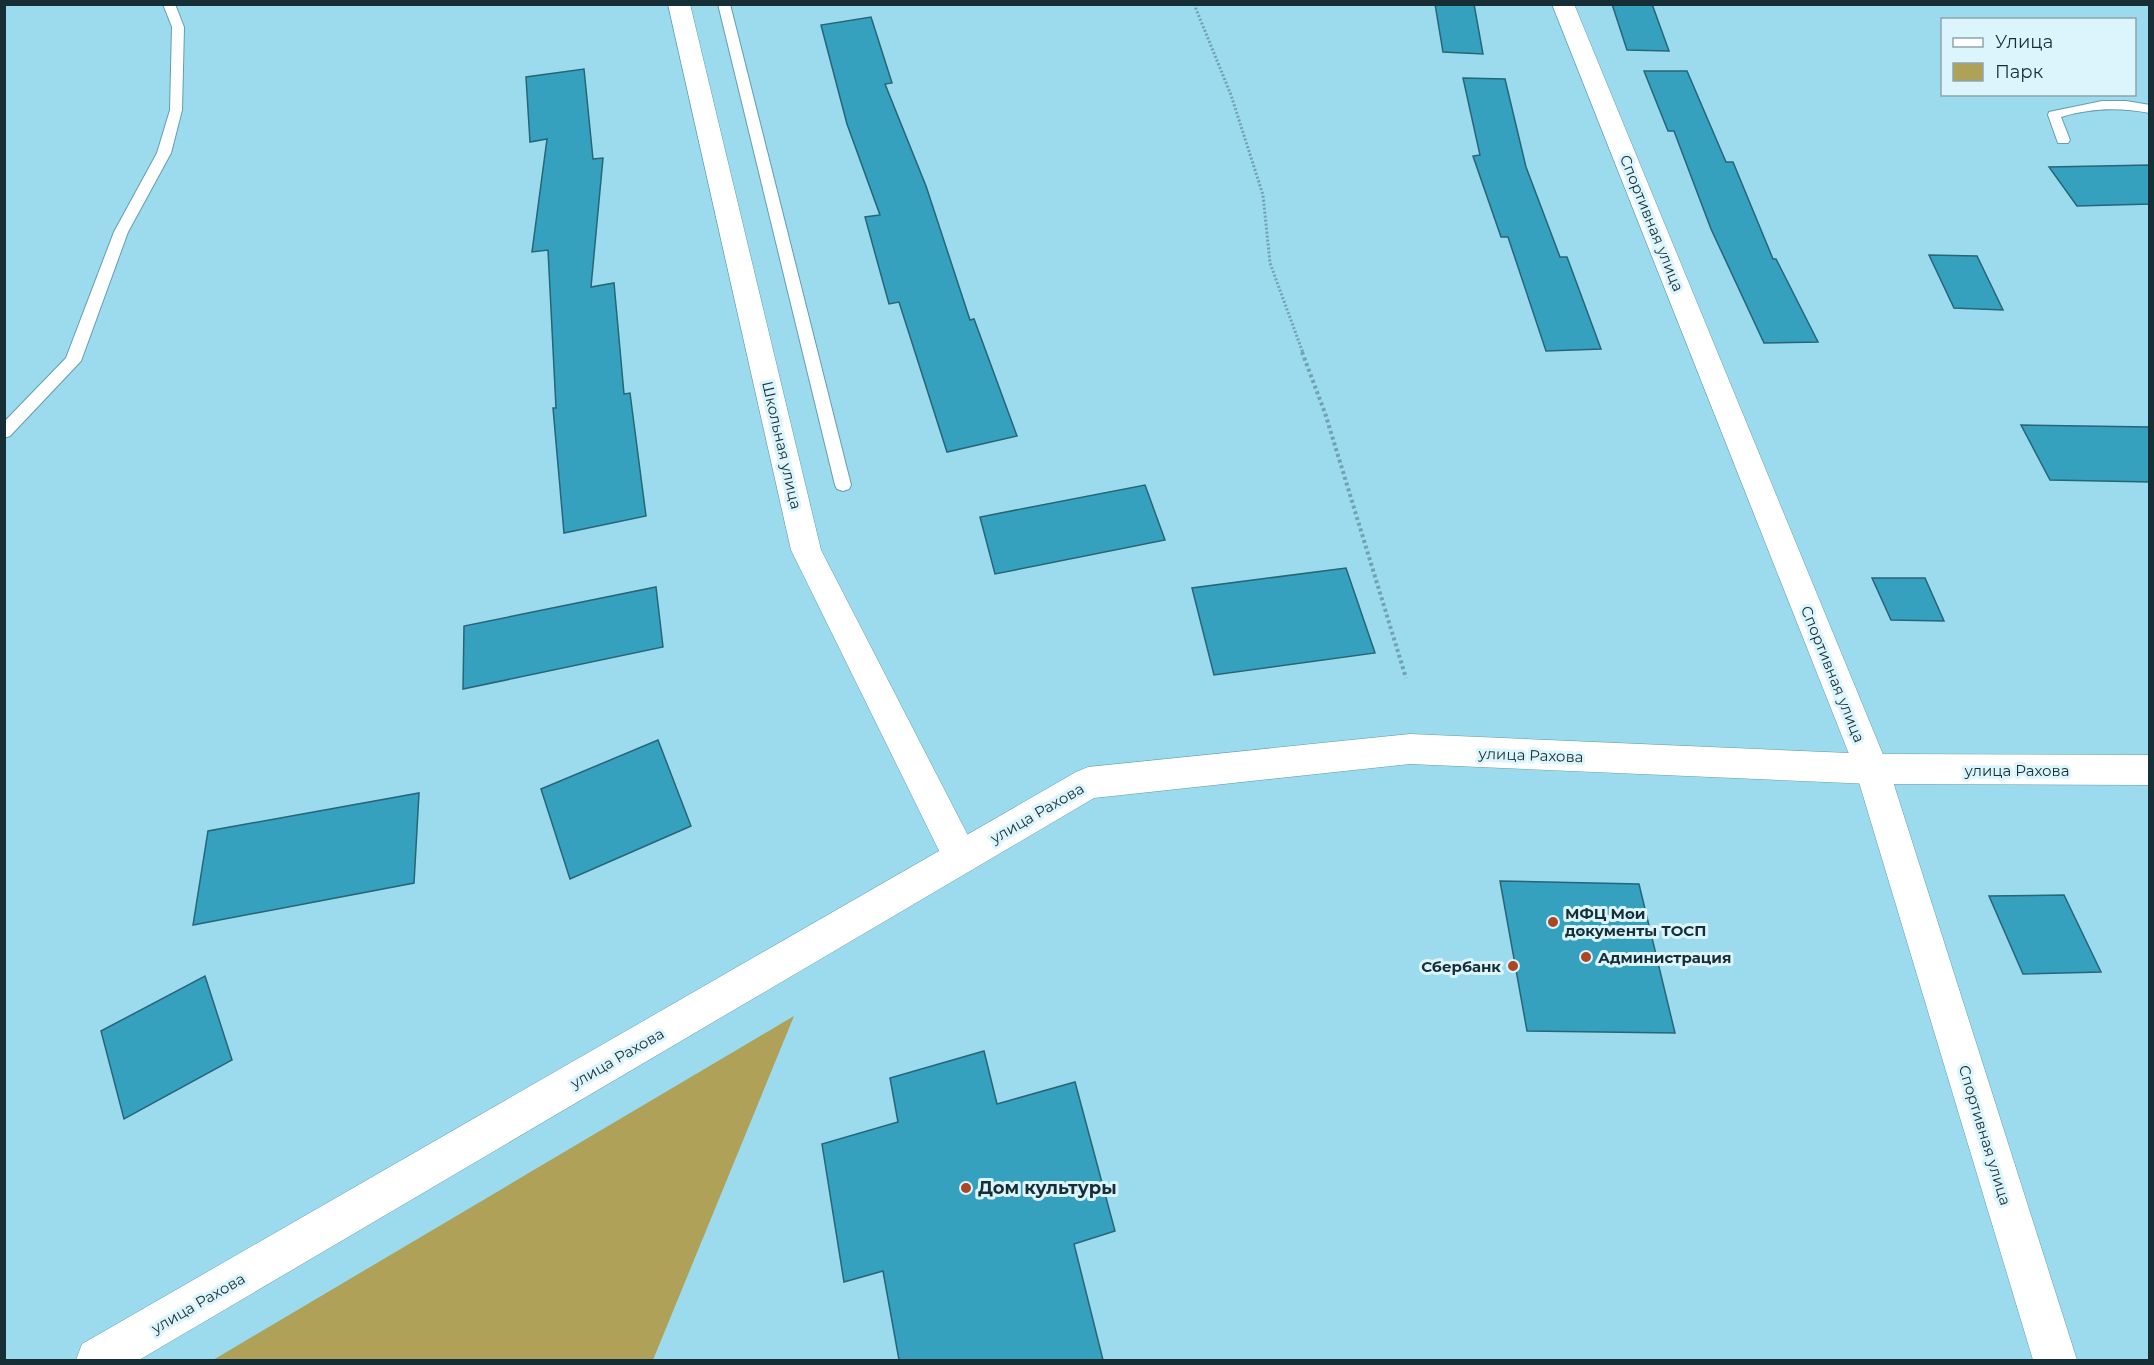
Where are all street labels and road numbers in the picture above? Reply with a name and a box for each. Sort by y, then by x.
street label: Спортивная улица [1616,152,1688,294]
street label: Школьная улица [758,379,806,511]
street label: Спортивная улица [1797,603,1869,745]
street label: улица Рахова [1477,744,1584,766]
street label: улица Рахова [1964,761,2069,780]
street label: улица Рахова [986,779,1087,848]
street label: улица Рахова [566,1024,667,1093]
street label: Спортивная улица [1955,1063,2015,1207]
street label: улица Рахова [147,1269,248,1338]

